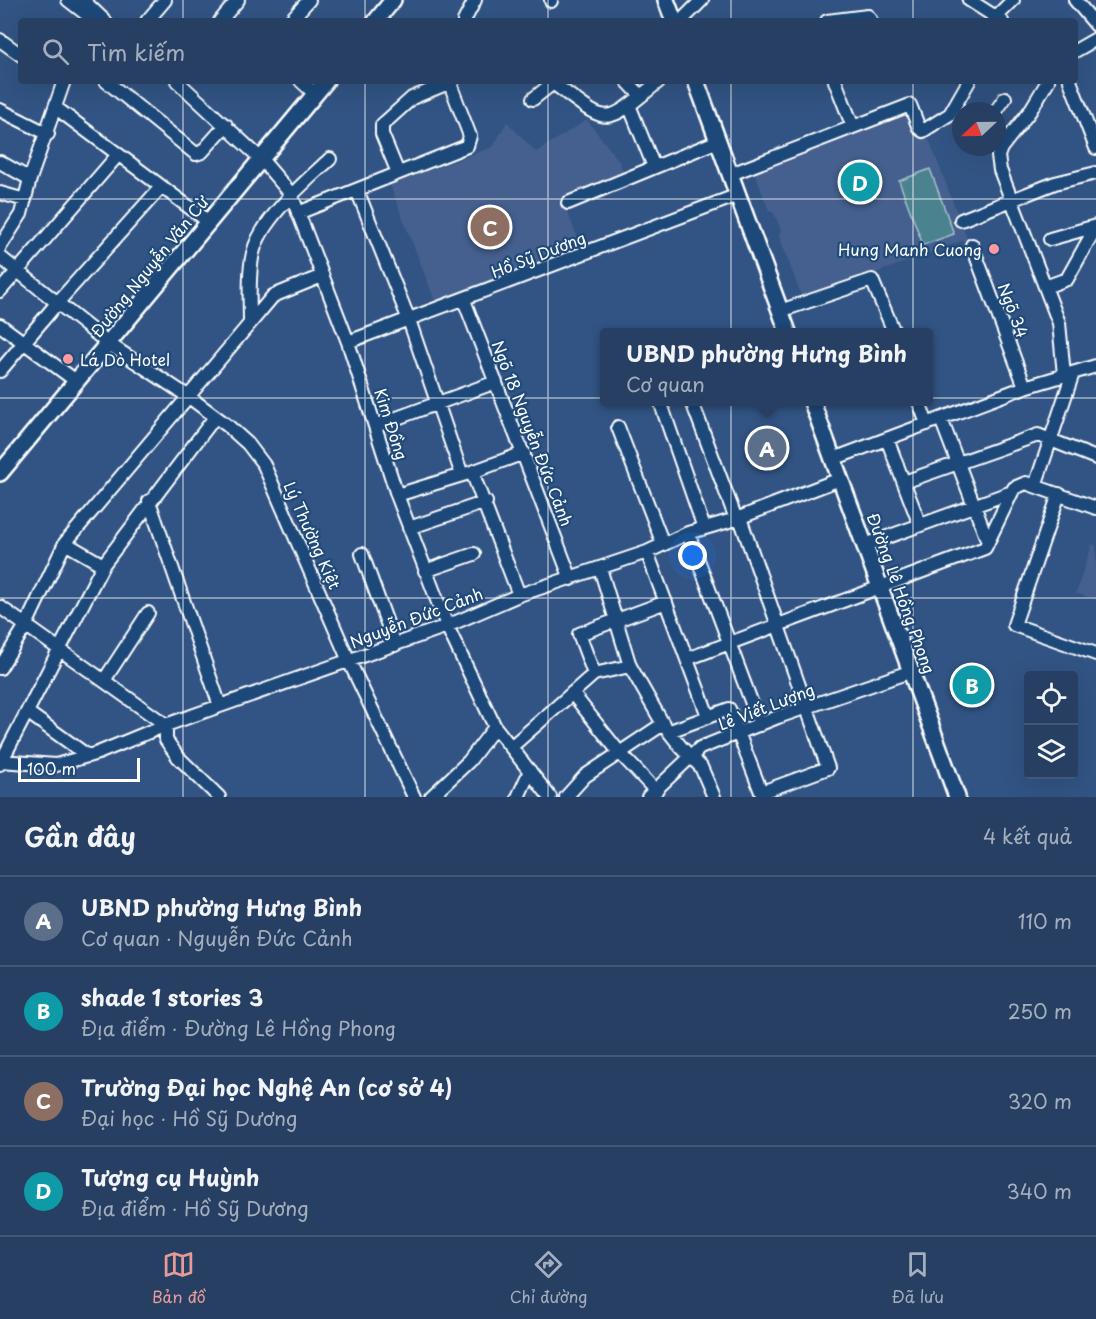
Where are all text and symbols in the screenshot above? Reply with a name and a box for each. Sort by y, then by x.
search box [18,18,1078,84]
icon: search [39,35,72,68]
text: Tìm kiếm [87,35,185,68]
north arrow [952,102,1006,156]
pin: D [840,160,880,204]
street label: Đường Nguyễn Văn Cừ [84,190,214,342]
pin: C [470,204,510,250]
street label: Hồ Sỹ Dương [487,225,589,283]
place label: Hung Manh Cuong [838,237,982,261]
marker: Hung Manh Cuong [987,242,1001,256]
street label: Ngõ 34 [993,279,1035,341]
popup [600,328,933,406]
text: UBND phường Hưng Bình [626,336,907,369]
street label: Ngõ 18 Nguyễn Đức Cảnh [486,337,580,529]
place label: Lá Dò Hotel [80,347,170,371]
marker: Lá Dò Hotel [61,352,75,366]
text: Cơ quan [626,369,705,399]
street label: Kim Đồng [369,385,415,463]
pin: A [748,426,786,470]
street label: Lý Thường Kiệt [279,477,348,593]
street label: Đường Lê Hồng Phong [862,509,942,677]
your location [678,541,707,570]
street label: Nguyễn Đức Cảnh [346,581,486,653]
pin: B [952,662,992,708]
map controls [1024,671,1078,779]
button: locate [1024,671,1078,725]
street label: Lê Viết Lượng [714,677,818,735]
button: layers [1024,725,1078,779]
scale bar [18,755,140,782]
text: 100 m [27,756,76,780]
text: Gần đây [24,817,136,856]
text: 4 kết quả [983,821,1072,851]
text: UBND phường Hưng Bình [81,890,362,923]
text: A [36,906,51,936]
text: 110 m [1018,906,1072,936]
text: Cơ quan · Nguyễn Đức Cảnh [81,923,353,953]
text: shade 1 stories 3 [81,980,263,1013]
text: B [37,996,50,1026]
text: 250 m [1008,996,1072,1026]
text: Địa điểm · Đường Lê Hồng Phong [81,1013,396,1043]
text: Trường Đại học Nghệ An (cơ sở 4) [81,1070,453,1103]
text: C [36,1086,51,1116]
text: 320 m [1008,1086,1072,1116]
text: Đại học · Hồ Sỹ Dương [81,1103,297,1133]
text: Tượng cụ Huỳnh [81,1160,260,1193]
text: D [36,1176,51,1206]
text: 340 m [1007,1176,1072,1206]
text: Địa điểm · Hồ Sỹ Dương [81,1193,309,1223]
tab: Bản đồ [152,1248,206,1308]
tab: Chỉ đường [510,1248,588,1308]
tab: Đã lưu [892,1248,944,1308]

